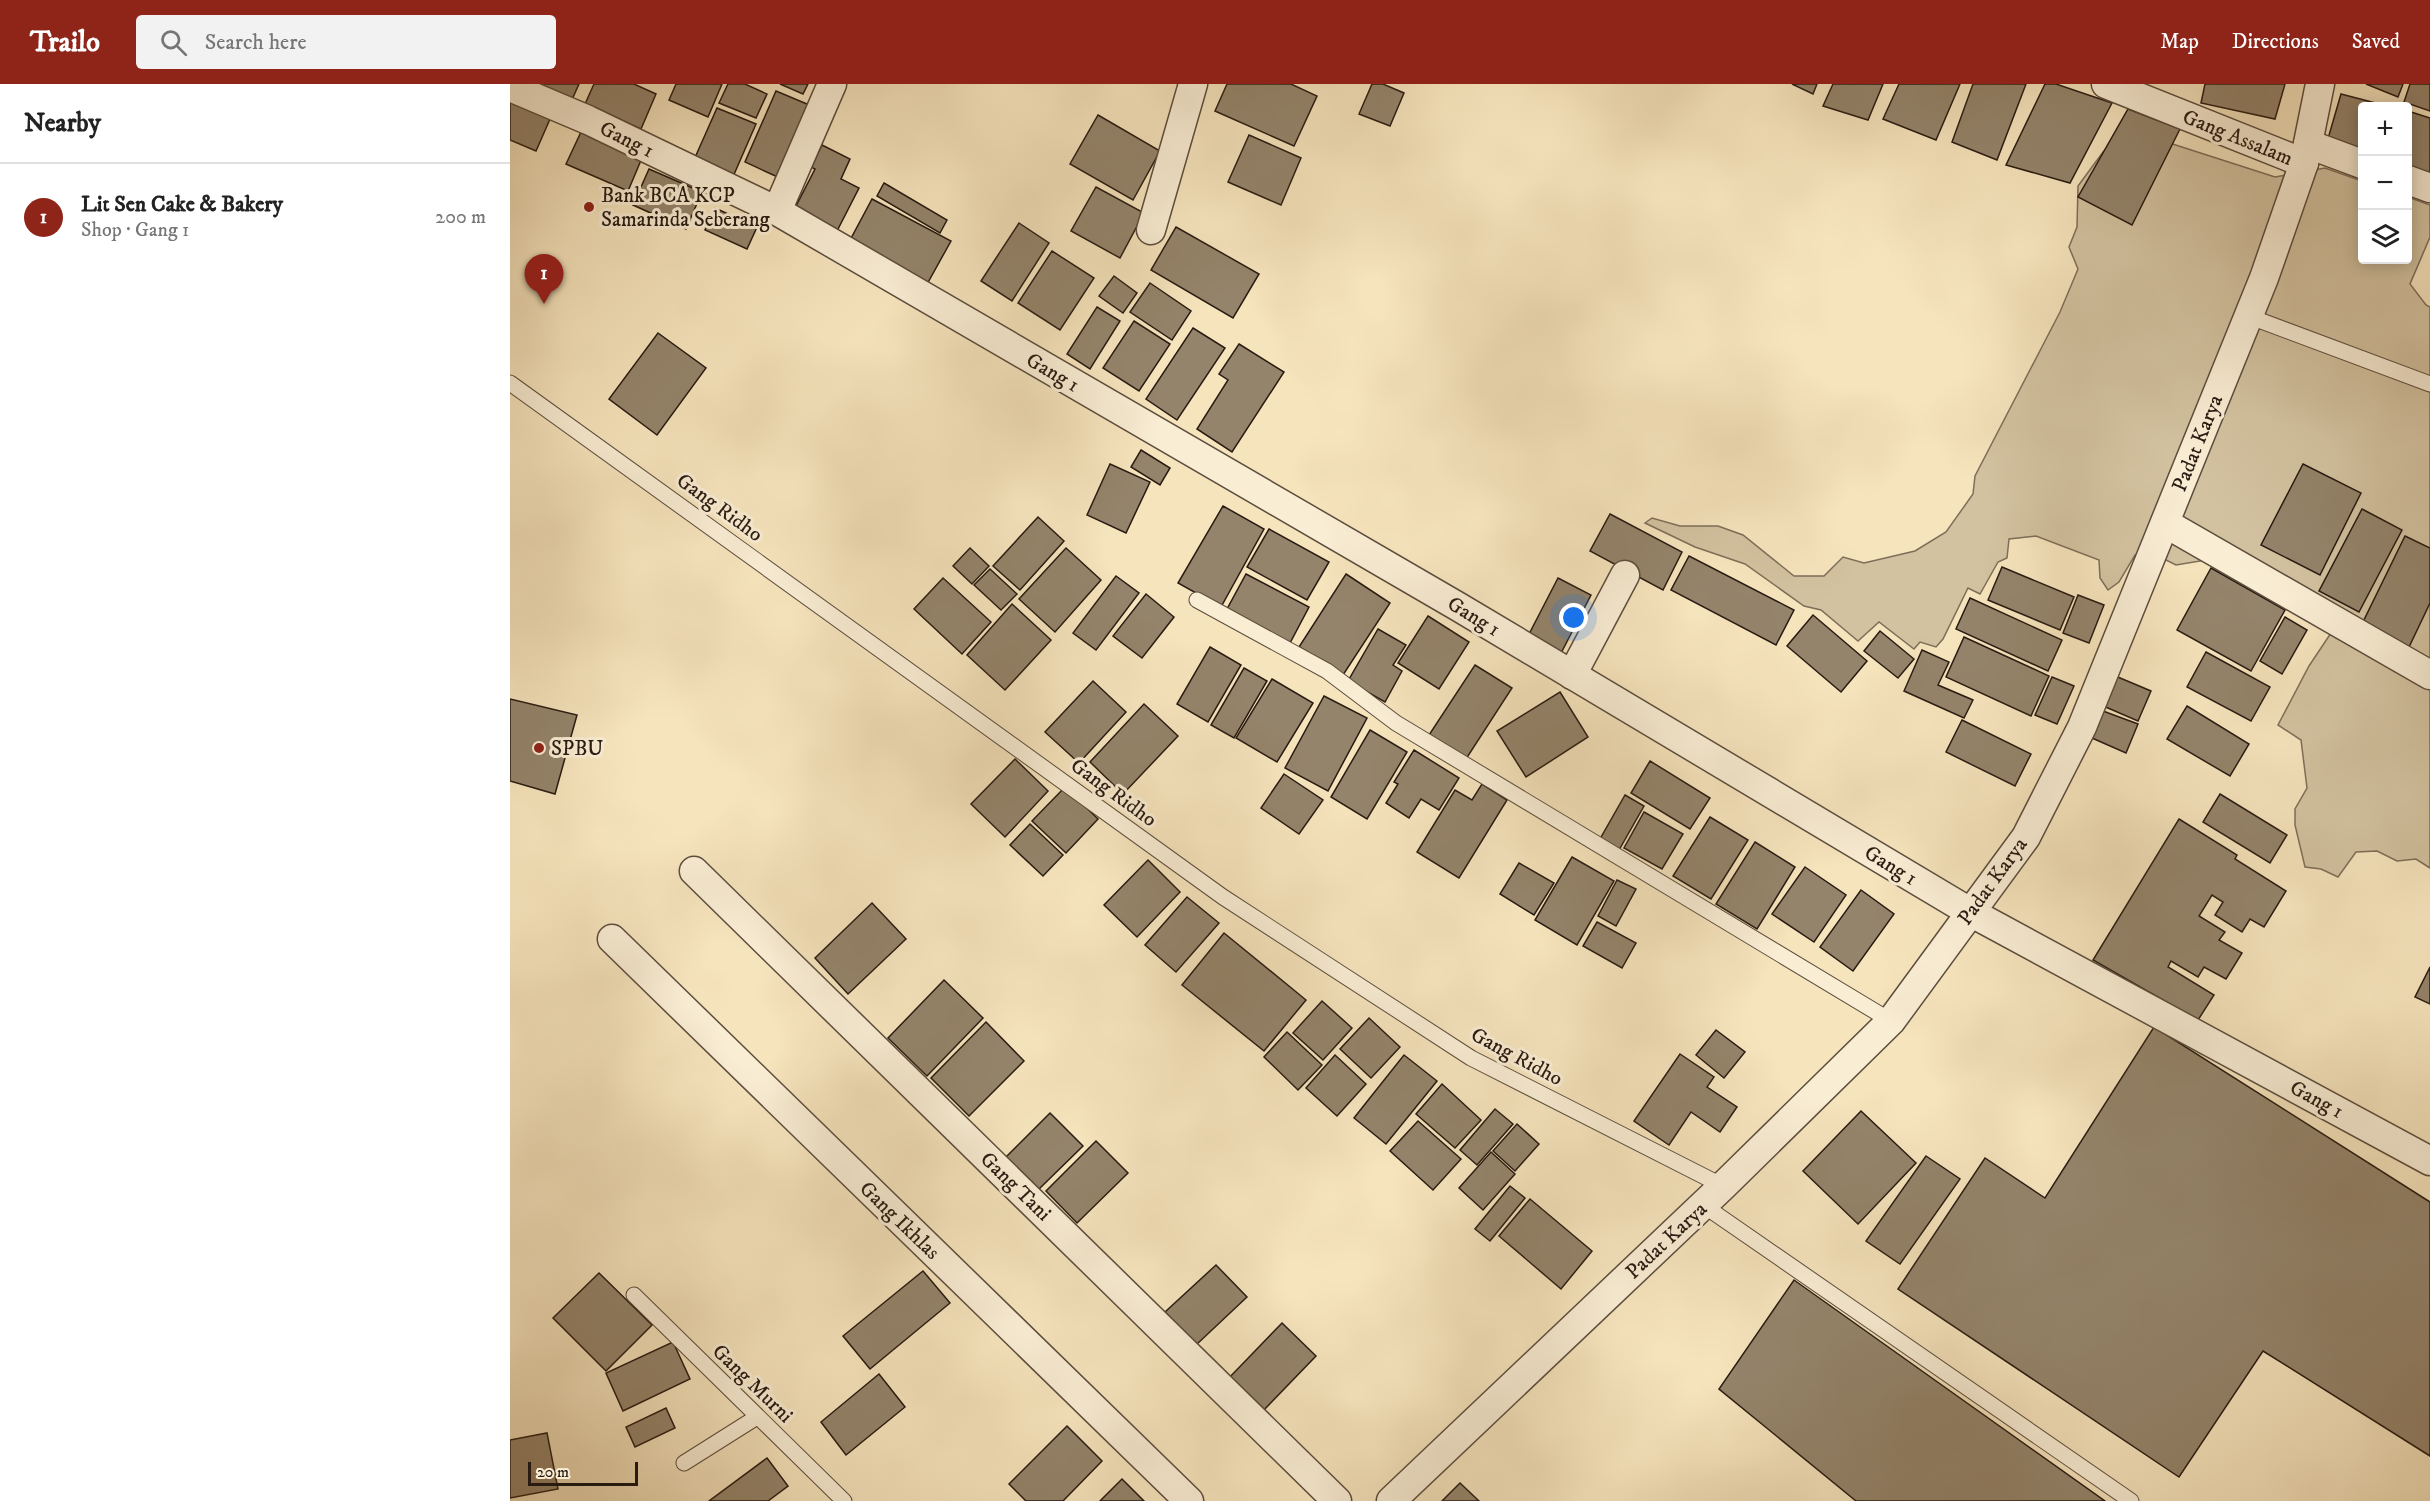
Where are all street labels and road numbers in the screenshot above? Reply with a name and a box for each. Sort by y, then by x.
street label: Gang Assalam [2179,104,2297,172]
street label: Gang 1 [595,116,658,164]
street label: Gang 1 [1021,347,1084,398]
street label: Padat Karya [2167,391,2229,496]
street label: Gang Ridho [671,468,768,548]
street label: Gang 1 [1442,591,1505,643]
street label: Gang Ridho [1065,753,1162,833]
street label: Padat Karya [1952,833,2033,931]
street label: Gang 1 [1859,840,1922,892]
street label: Gang Ridho [1466,1022,1567,1092]
street label: Gang 1 [2285,1075,2348,1125]
street label: Gang Tani [974,1147,1056,1227]
street label: Gang Ikhlas [854,1176,945,1265]
street label: Padat Karya [1620,1196,1713,1285]
street label: Gang Murni [706,1339,798,1429]

